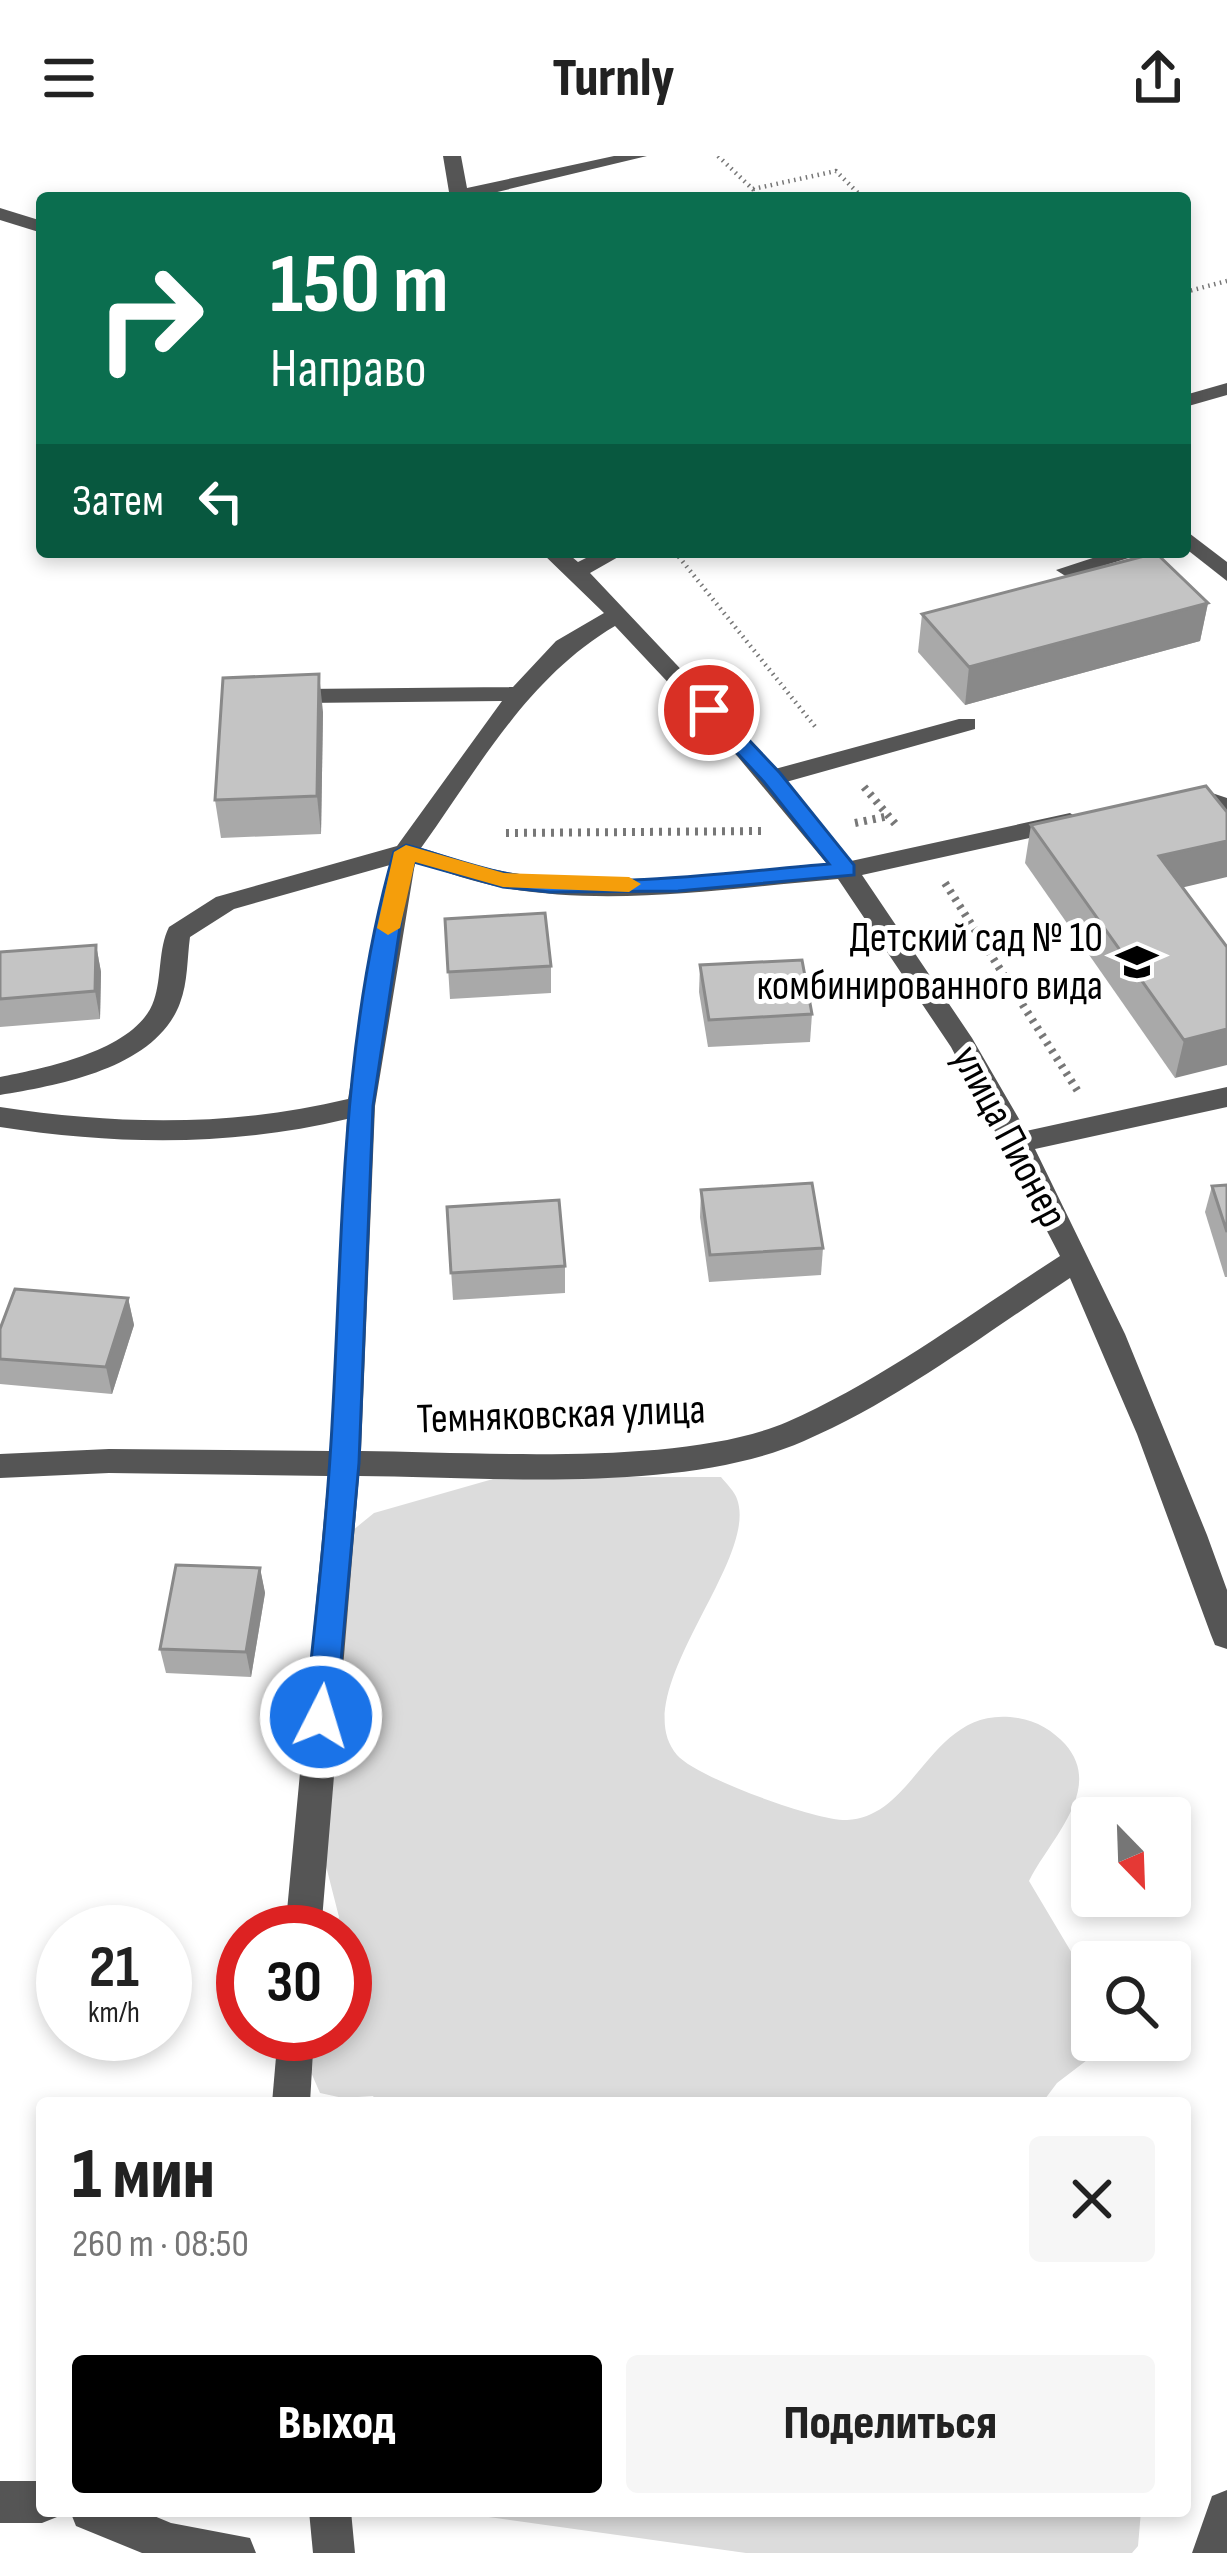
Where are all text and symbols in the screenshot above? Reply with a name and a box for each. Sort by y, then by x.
icon: menu [36,45,102,111]
icon: share [1125,45,1191,111]
text: Turnly [553,46,674,111]
text: 150 m [270,235,449,336]
icon: right [72,240,228,396]
text: Направо [270,337,427,402]
icon: left [188,468,254,534]
text: Затем [72,474,164,529]
pin [658,659,760,761]
icon: arrive [676,677,742,743]
place label: Детский сад № 10 комбинированного вида [756,913,1103,1012]
school or university icon: Детский сад № 10 комбинированного вида [1114,939,1160,985]
street label: улица Пионер [940,1038,1078,1236]
street label: Темняковская улица [416,1384,706,1446]
position arrow [258,1654,384,1780]
north arrow [1071,1797,1191,1917]
map controls [1071,1797,1191,2061]
speed limit sign: 30 [216,1905,372,2061]
text: 21 [89,1932,139,2004]
button: search [1071,1941,1191,2061]
text: km/h [88,1995,140,2031]
text: 1 мин [72,2132,215,2219]
button: close [1029,2136,1155,2262]
text: 260 m · 08:50 [72,2221,249,2268]
button: Выход [72,2355,602,2493]
button: Поделиться [626,2355,1155,2493]

